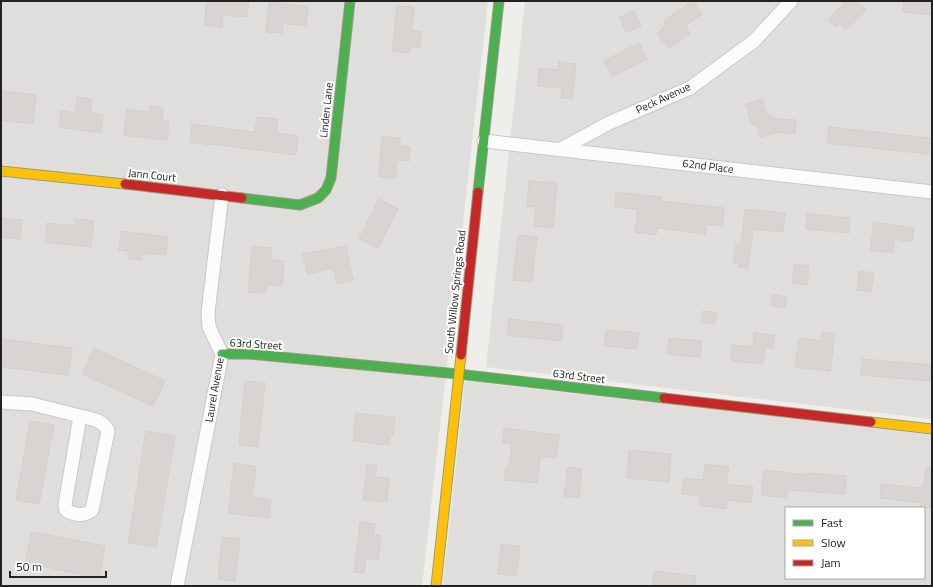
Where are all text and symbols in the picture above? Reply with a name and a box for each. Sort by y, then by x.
street label: Peck Avenue [633,78,693,118]
street label: Linden Lane [315,81,337,138]
street label: 62nd Place [682,155,735,177]
street label: Jann Court [127,165,177,185]
street label: South Willow Springs Road [441,229,469,355]
street label: 63rd Street [229,334,283,354]
street label: Laurel Avenue [200,356,228,424]
street label: 63rd Street [552,365,606,387]
legend [785,507,925,579]
text: Fast [821,513,844,532]
text: Slow [821,533,846,552]
scale bar [10,553,106,579]
text: Jam [821,553,841,572]
text: 50 m [16,557,42,576]

